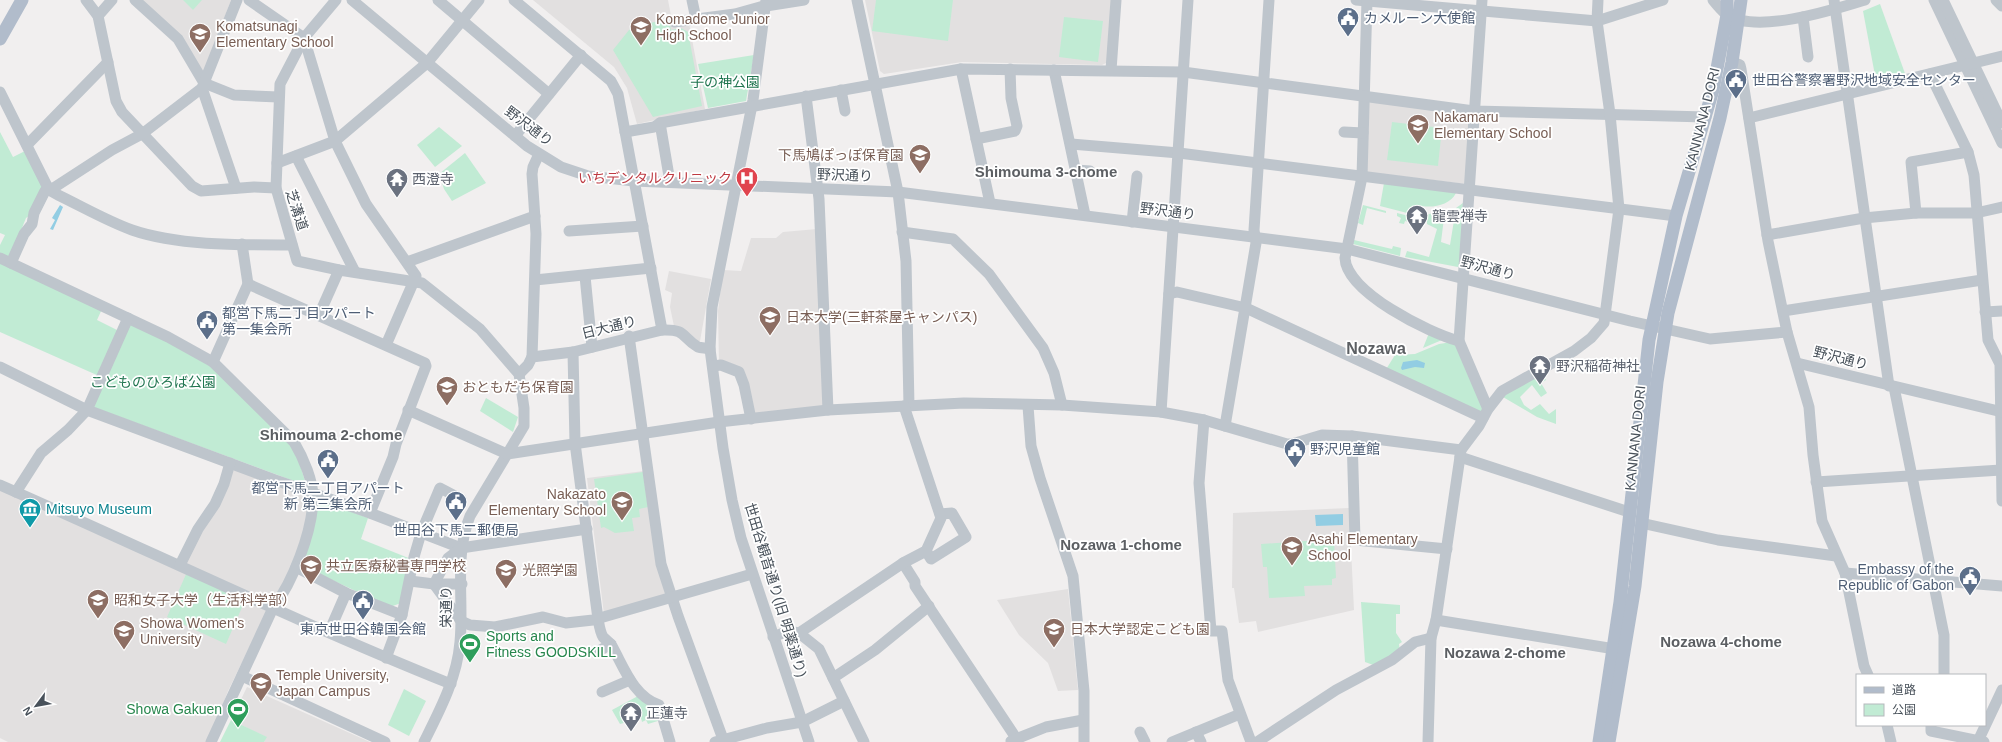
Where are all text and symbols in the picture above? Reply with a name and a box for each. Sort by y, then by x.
public building icon: カメルーン大使館 [1335,5,1361,38]
place label: カメルーン大使館 [1364,10,1475,26]
place label: Komadome Junior High School [656,11,770,43]
school or university icon: Komadome Junior High School [628,14,654,47]
place label: Komatsunagi Elementary School [216,18,334,50]
school or university icon: Komatsunagi Elementary School [187,21,213,54]
street label: KANNANA DORI [1681,66,1723,172]
public building icon: 世田谷警察署野沢地域安全センター [1723,67,1749,100]
place label: 世田谷警察署野沢地域安全センター [1752,72,1976,88]
park label: 子の神公園 [690,74,760,90]
street label: 野沢通り [502,103,556,149]
place label: Nakamaru Elementary School [1434,109,1552,141]
school or university icon: Nakamaru Elementary School [1405,112,1431,145]
school or university icon: 下馬鳩ぽっぽ保育園 [907,142,933,175]
place label: 下馬鳩ぽっぽ保育園 [778,147,904,163]
district label: Shimouma 3-chome [975,163,1117,180]
hospital icon: いちデンタルクリニック [734,165,760,198]
temple icon: 西澄寺 [384,166,410,199]
street label: 野沢通り [817,166,873,184]
place label: いちデンタルクリニック [578,170,732,186]
place label: 西澄寺 [412,171,454,187]
street label: 芝溝道 [283,188,311,232]
street label: 野沢通り [1139,200,1197,222]
temple icon: 龍雲禅寺 [1404,203,1430,236]
place label: 龍雲禅寺 [1432,208,1488,224]
street label: 野沢通り [1459,253,1517,283]
school or university icon: 日本大学(三軒茶屋キャンパス) [757,304,783,337]
place label: 都営下馬二丁目アパート 第一集会所 [222,305,376,337]
public building icon: 都営下馬二丁目アパート 第一集会所 [194,308,220,341]
place label: 日本大学(三軒茶屋キャンパス) [786,309,977,325]
street label: 日大通り [580,312,638,342]
district label: Nozawa [1346,340,1406,357]
street label: 野沢通り [1812,343,1870,373]
temple icon: 野沢稲荷神社 [1527,353,1553,386]
place label: 野沢稲荷神社 [1556,358,1640,374]
park label: こどものひろば公園 [90,374,216,390]
school or university icon: おともだち保育園 [434,374,460,407]
place label: おともだち保育園 [462,379,574,395]
street label: KANNANA DORI [1622,385,1648,491]
district label: Shimouma 2-chome [260,426,402,443]
public building icon: 野沢児童館 [1282,436,1308,469]
place label: 野沢児童館 [1310,441,1380,457]
public building icon: 都営下馬二丁目アパート 新 第三集会所 [315,447,341,480]
place label: 都営下馬二丁目アパート 新 第三集会所 [251,480,405,512]
place label: Nakazato Elementary School [488,486,606,518]
public building icon: 世田谷下馬二郵便局 [443,489,469,522]
school or university icon: Nakazato Elementary School [609,489,635,522]
museum icon: Mitsuyo Museum [17,496,43,529]
place label: Mitsuyo Museum [46,501,152,517]
street label: 世田谷観音通り(旧 明薬通り) [742,501,810,679]
place label: 世田谷下馬二郵便局 [393,522,519,538]
place label: Asahi Elementary School [1308,531,1418,563]
school or university icon: Asahi Elementary School [1279,534,1305,567]
district label: Nozawa 1-chome [1060,536,1182,553]
school or university icon: 共立医療秘書専門学校 [298,553,324,586]
school or university icon: 光照学園 [493,557,519,590]
place label: 共立医療秘書専門学校 [326,558,466,574]
place label: Embassy of the Republic of Gabon [1838,561,1954,593]
place label: 光照学園 [522,562,578,578]
public building icon: Embassy of the Republic of Gabon [1957,564,1983,597]
street label: 栄通り [438,586,454,628]
school or university icon: 昭和女子大学（生活科学部） [85,587,111,620]
public building icon: 東京世田谷韓国会館 [350,588,376,621]
place label: 昭和女子大学（生活科学部） [114,592,296,608]
place label: Showa Women's University [140,615,244,647]
school or university icon: 日本大学認定こども園 [1041,616,1067,649]
school or university icon: Showa Women's University [111,618,137,651]
place label: 東京世田谷韓国会館 [300,621,426,637]
place label: 日本大学認定こども園 [1070,621,1210,637]
place label: Sports and Fitness GOODSKILL [486,628,616,660]
sports icon: Sports and Fitness GOODSKILL [457,631,483,664]
district label: Nozawa 4-chome [1660,633,1782,650]
district label: Nozawa 2-chome [1444,644,1566,661]
place label: Temple University, Japan Campus [276,667,389,699]
school or university icon: Temple University, Japan Campus [248,670,274,703]
legend [1856,674,1986,726]
text: 道路 [1892,683,1916,697]
north arrow [16,686,56,726]
sports icon: Showa Gakuen [225,696,251,729]
temple icon: 正蓮寺 [618,700,644,733]
place label: Showa Gakuen [126,701,222,717]
text: 公園 [1892,703,1916,717]
text: N [20,705,35,718]
place label: 正蓮寺 [646,705,688,721]

